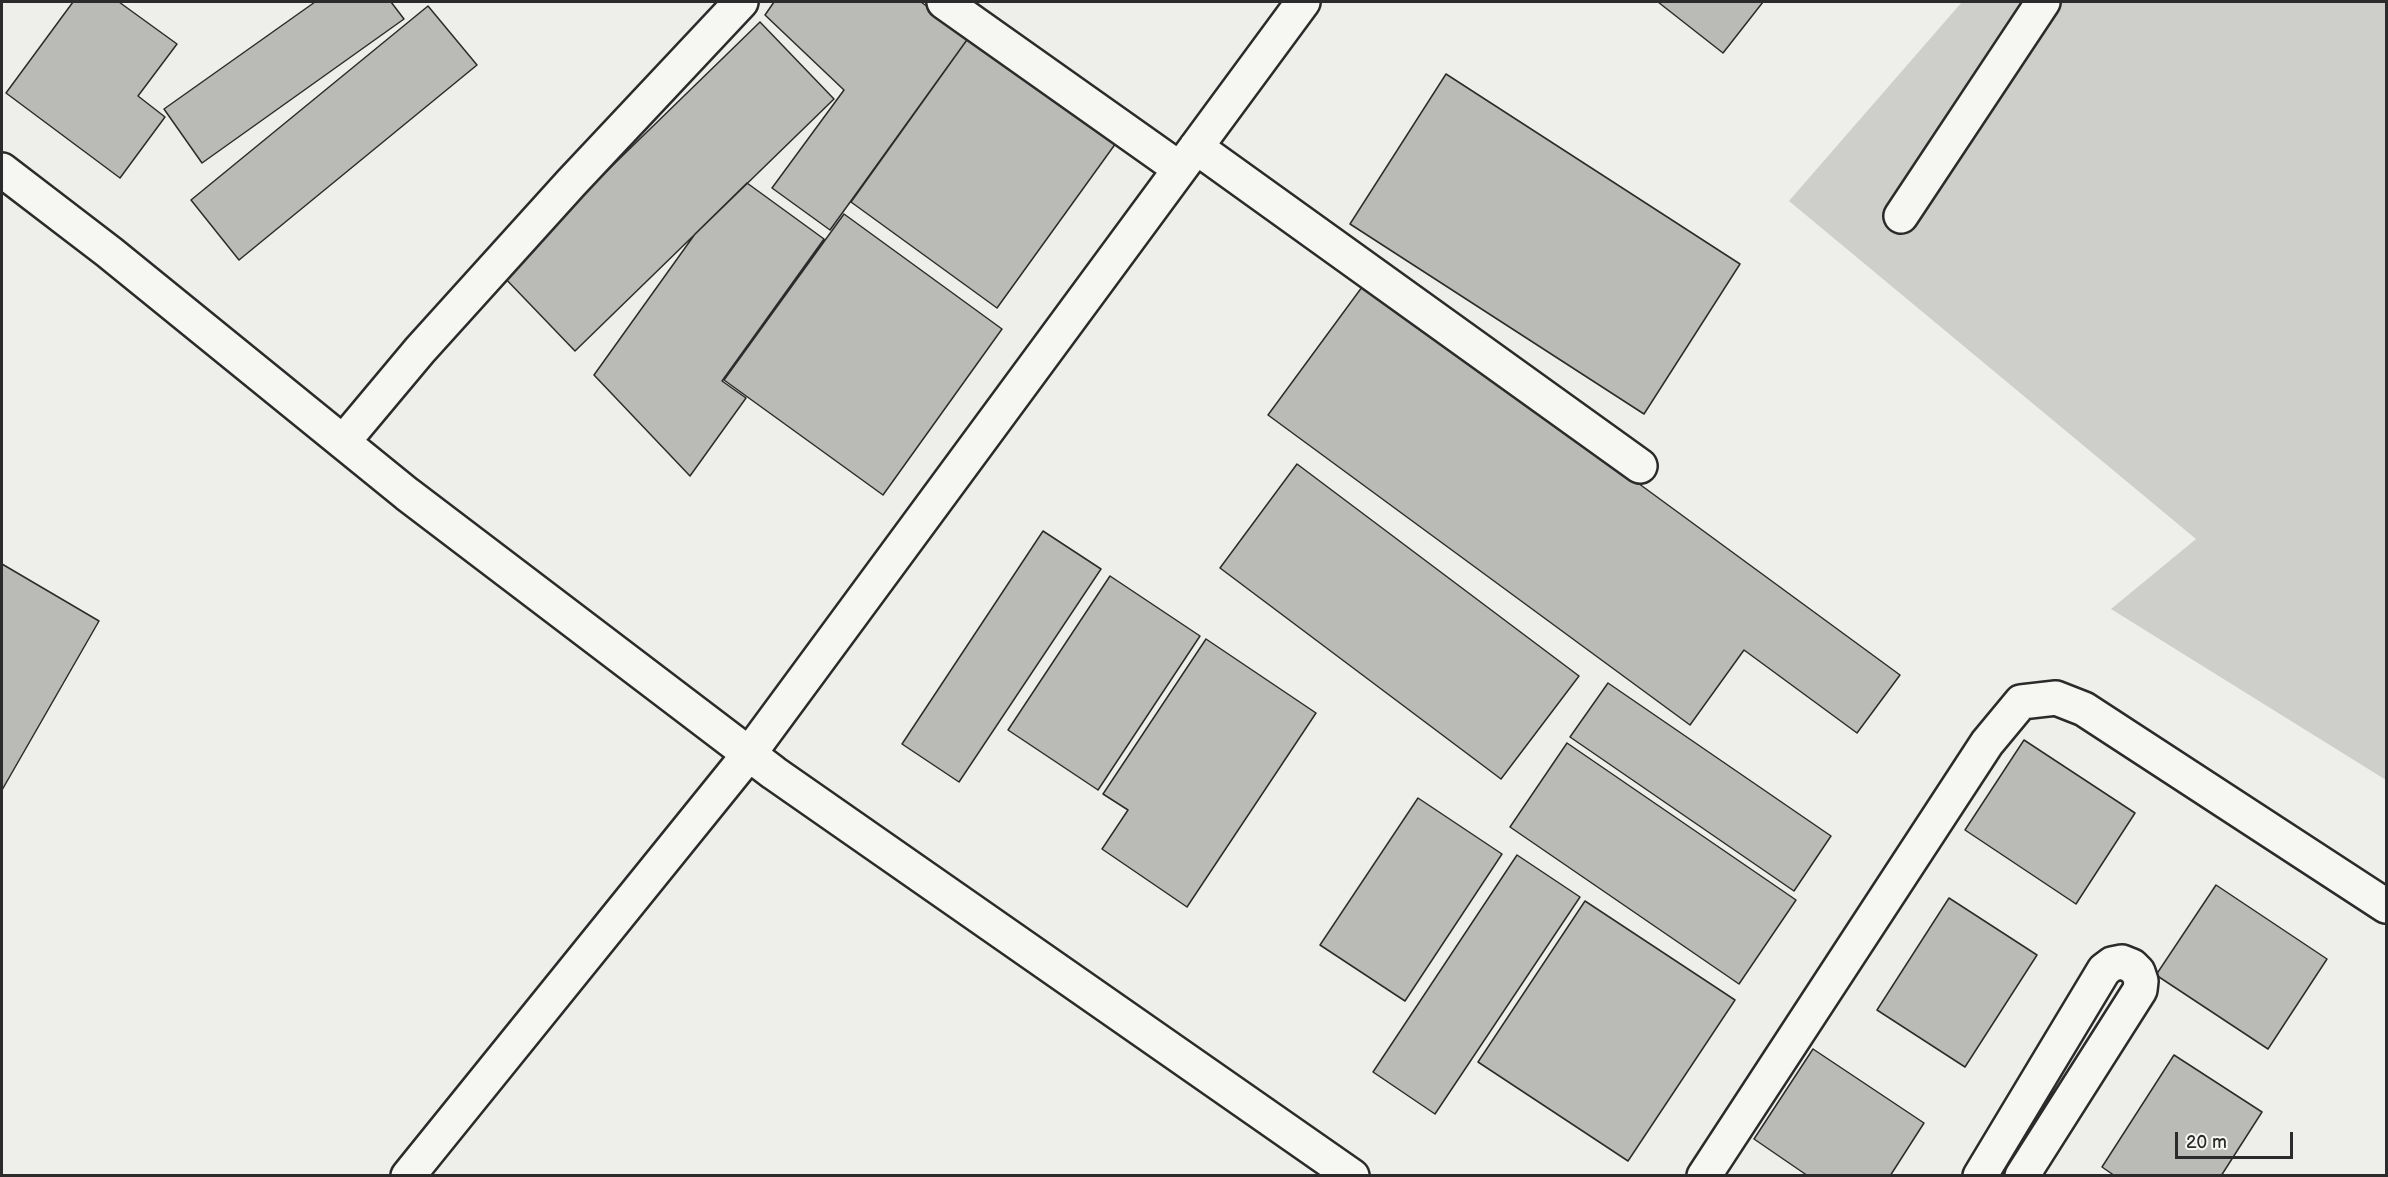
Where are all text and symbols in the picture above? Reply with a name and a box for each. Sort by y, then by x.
scale bar [2178,1120,2296,1158]
text: 20 m [2186,1132,2227,1153]

